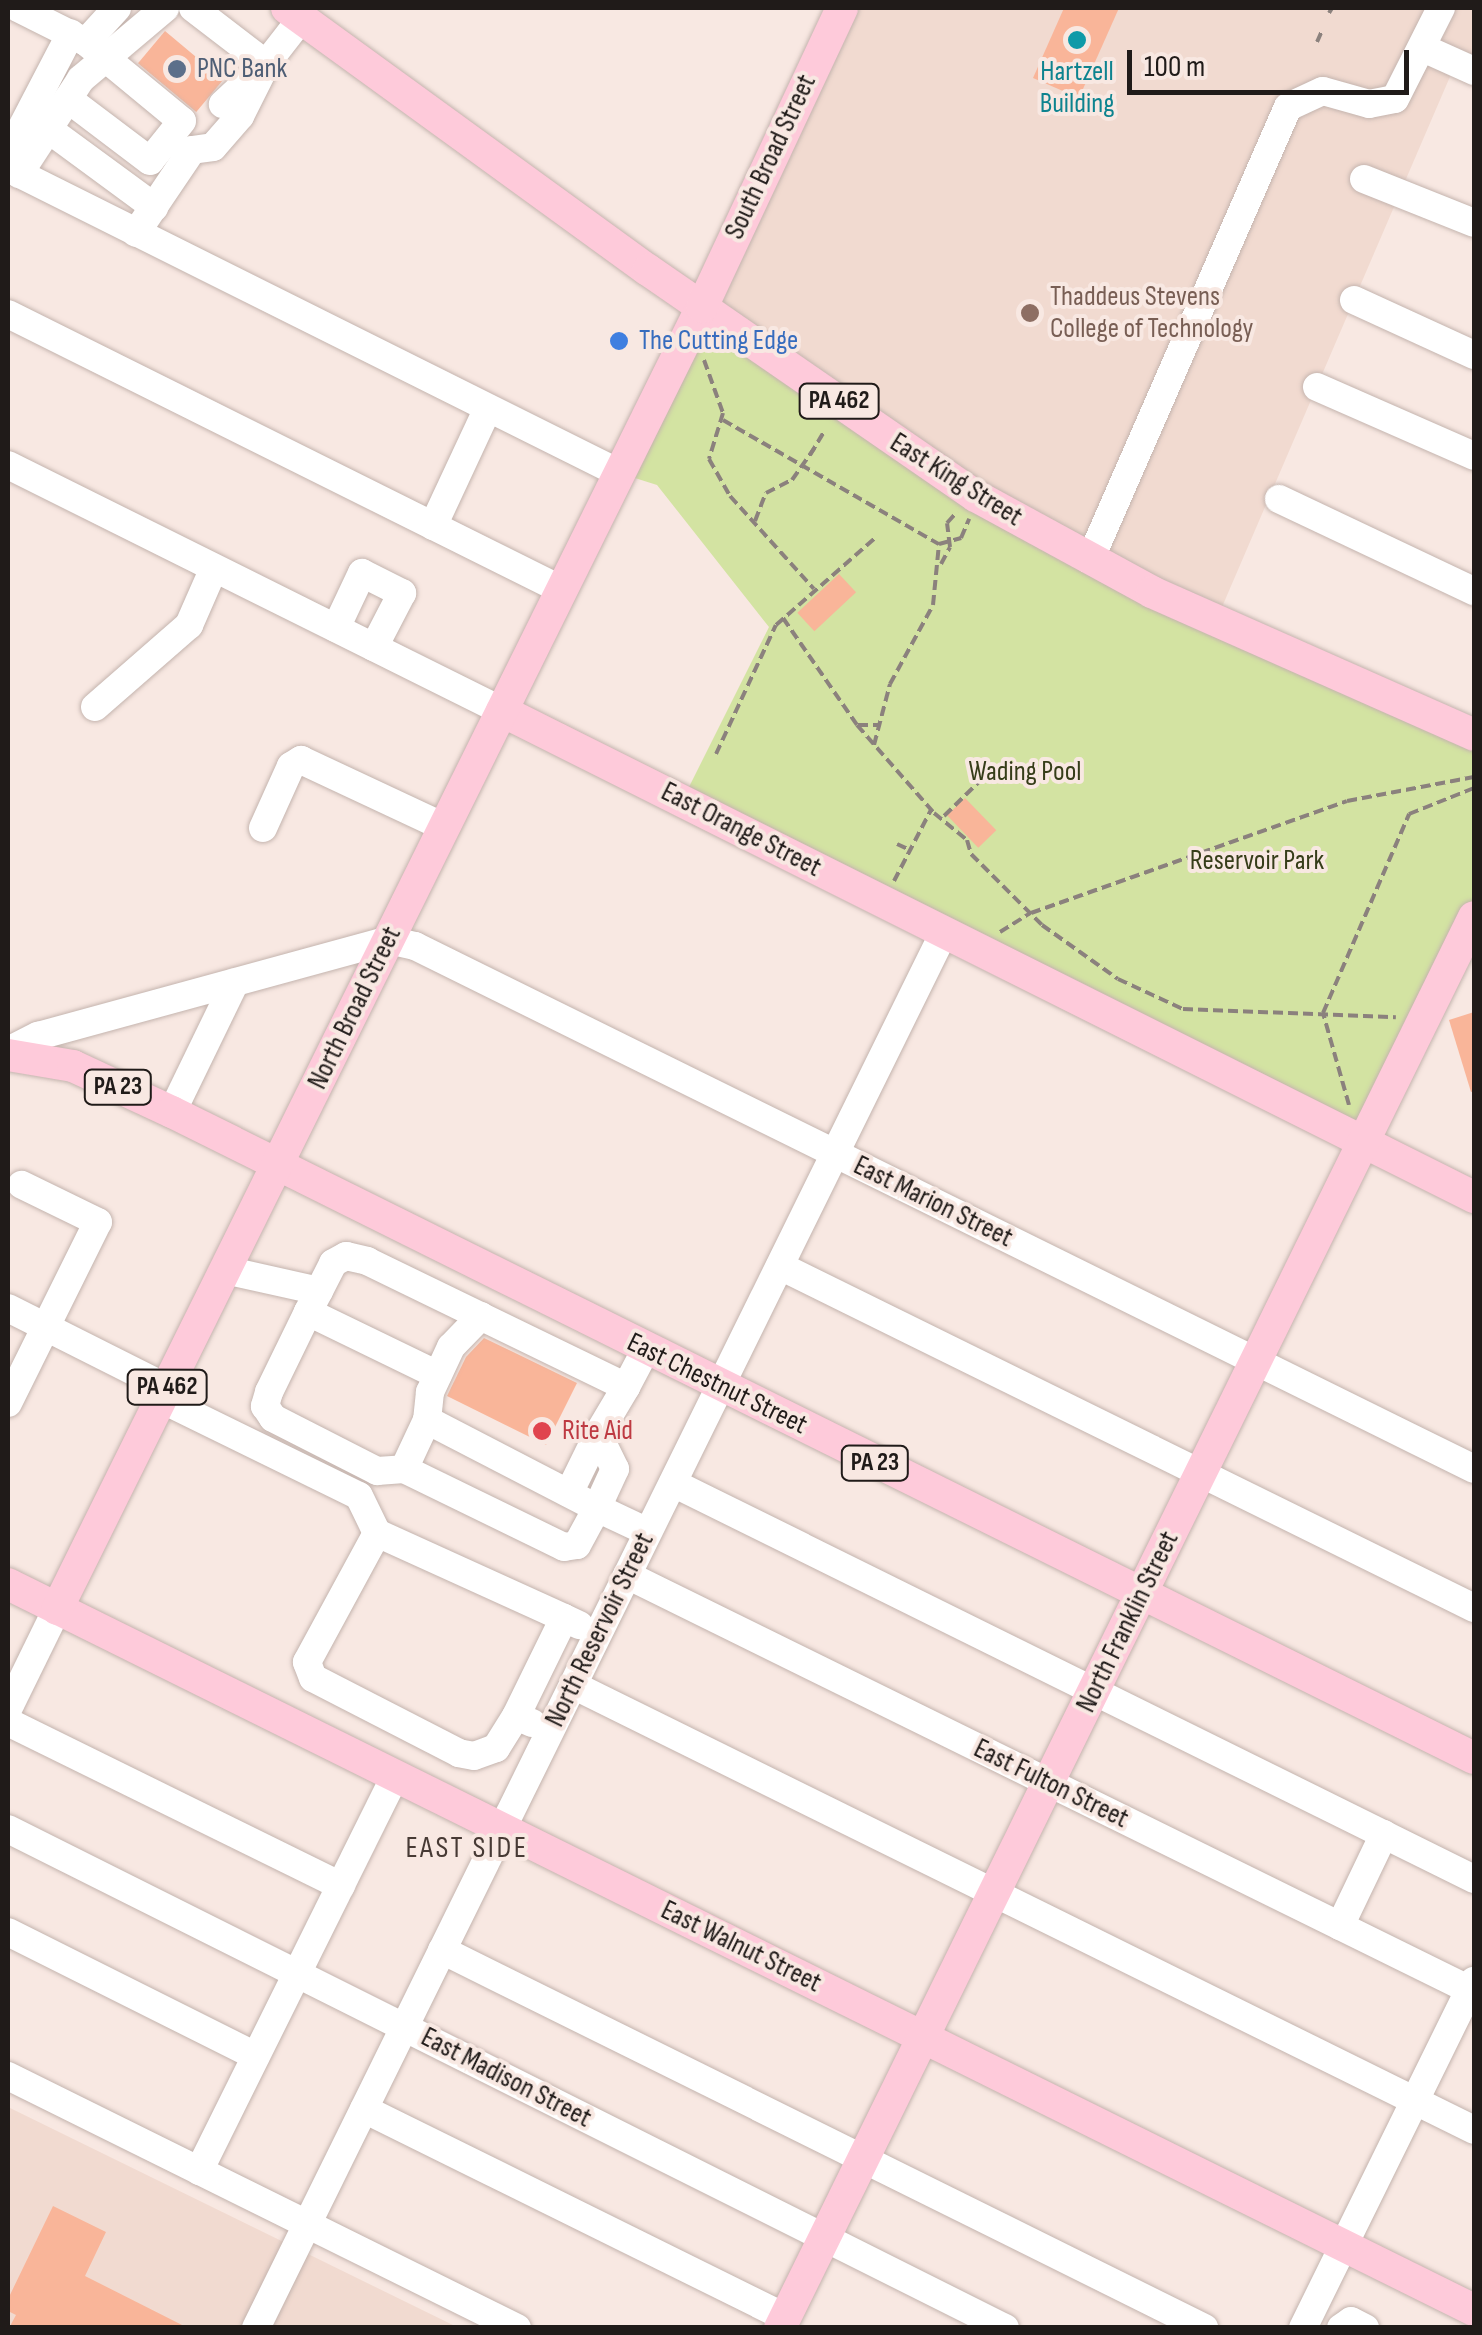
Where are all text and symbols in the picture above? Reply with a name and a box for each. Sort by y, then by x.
marker: Hartzell Building [1066,29,1088,51]
scale bar [1132,30,1414,92]
text: 100 m [1144,49,1205,85]
place label: PNC Bank [197,52,287,86]
place label: Hartzell Building [1040,55,1114,121]
marker: PNC Bank [166,58,188,80]
street label: South Broad Street [718,69,824,245]
place label: Thaddeus Stevens College of Technology [1050,280,1253,346]
marker: Thaddeus Stevens College of Technology [1019,302,1041,324]
place label: The Cutting Edge [639,324,798,358]
marker: The Cutting Edge [608,330,630,352]
road number: PA 462 [796,381,882,421]
street label: East King Street [884,426,1028,534]
park label: Wading Pool [968,755,1082,789]
street label: East Orange Street [655,775,827,885]
park label: Reservoir Park [1190,844,1324,878]
street label: North Broad Street [301,921,409,1095]
road number: PA 23 [83,1067,153,1107]
street label: East Marion Street [848,1149,1018,1255]
street label: East Chestnut Street [622,1326,812,1442]
road number: PA 462 [124,1367,210,1407]
place label: Rite Aid [562,1414,633,1448]
marker: Rite Aid [531,1420,553,1442]
road number: PA 23 [840,1443,910,1483]
street label: North Franklin Street [1070,1526,1186,1718]
street label: North Reservoir Street [539,1528,661,1732]
street label: East Fulton Street [968,1732,1134,1836]
district label: EAST SIDE [405,1830,529,1866]
street label: East Walnut Street [655,1894,827,2000]
street label: East Madison Street [415,2021,597,2135]

